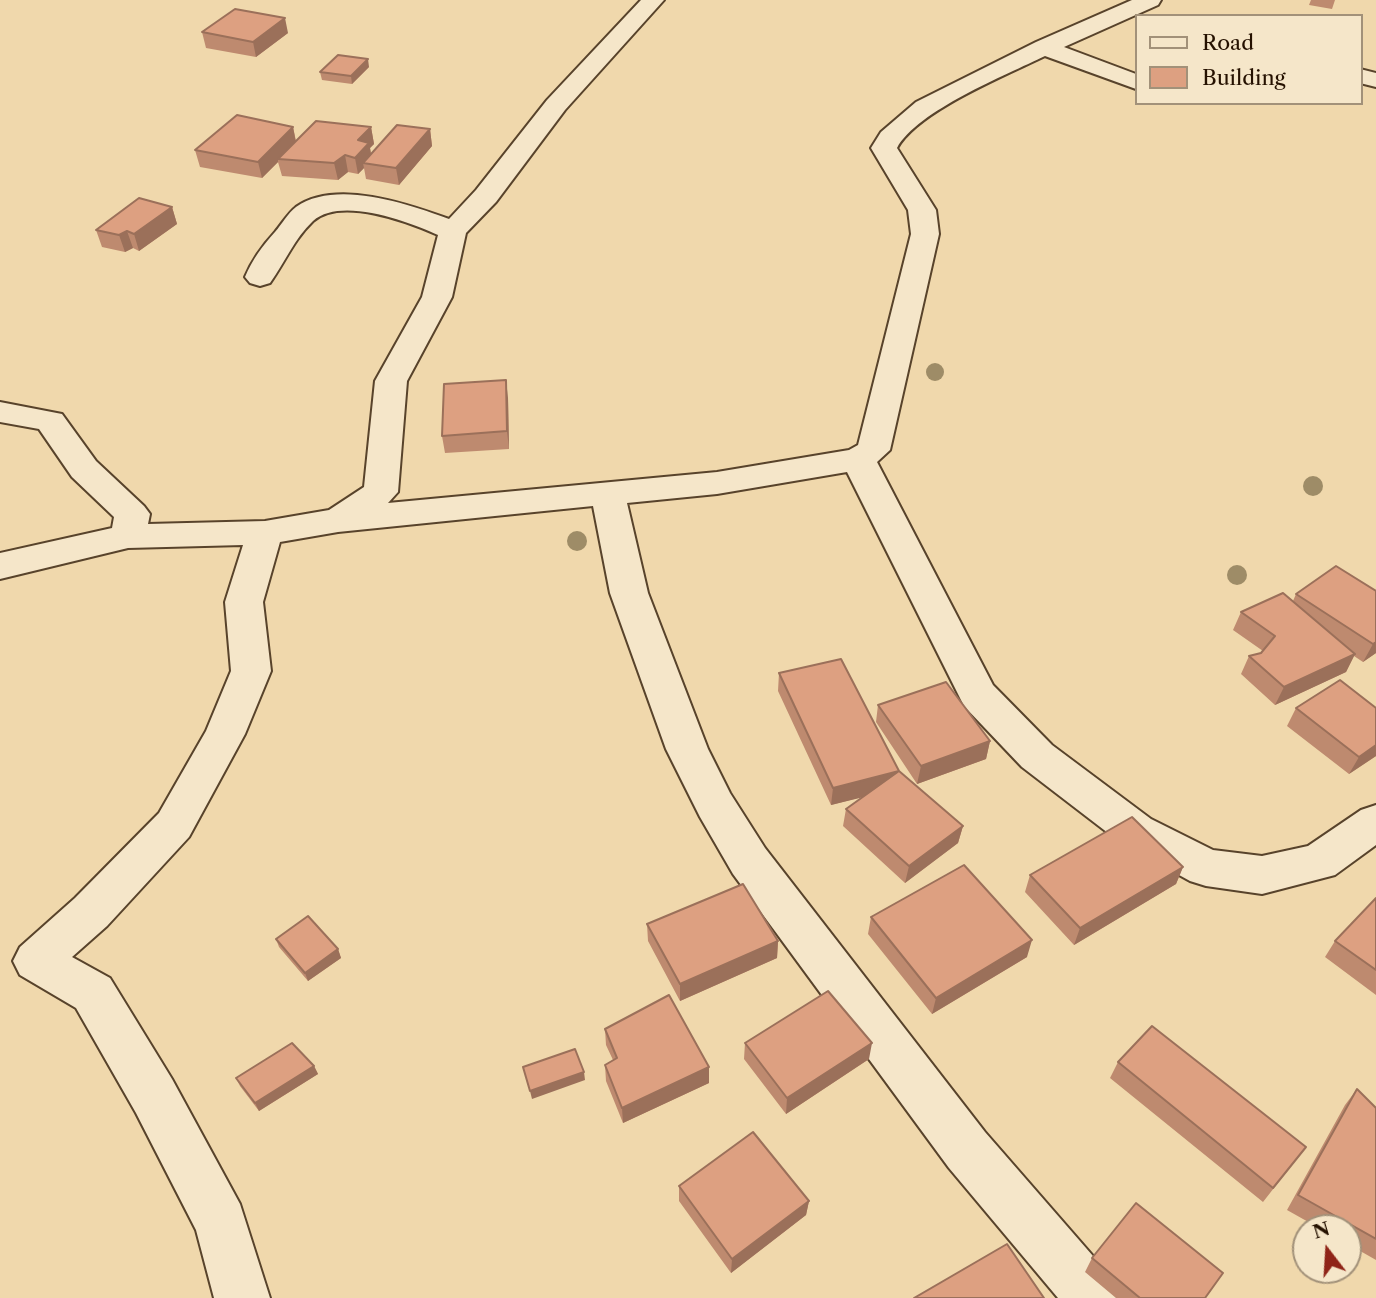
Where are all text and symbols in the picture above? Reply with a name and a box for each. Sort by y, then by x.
legend [1134,14,1362,105]
text: Road [1202,30,1254,55]
text: Building [1202,65,1286,90]
north arrow [1292,1214,1362,1284]
text: N [1310,1217,1333,1244]

